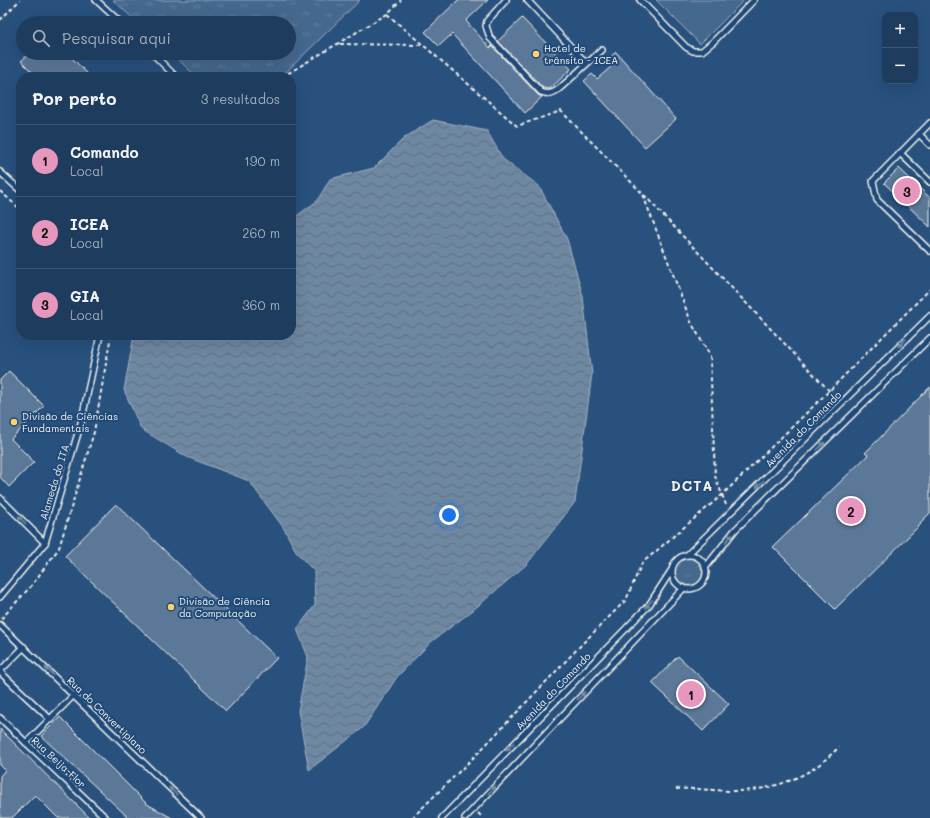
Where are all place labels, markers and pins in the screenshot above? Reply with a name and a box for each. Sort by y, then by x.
place label: Hotel de trânsito - ICEA [544,41,618,67]
marker: Hotel de trânsito - ICEA [531,49,541,59]
pin: 3 [894,176,920,206]
place label: Divisão de Ciências Fundamentais [22,409,118,435]
marker: Divisão de Ciências Fundamentais [9,417,19,427]
pin: 2 [838,496,864,526]
place label: Divisão de Ciência da Computação [179,594,270,620]
marker: Divisão de Ciência da Computação [166,602,176,612]
pin: 1 [678,679,704,709]

